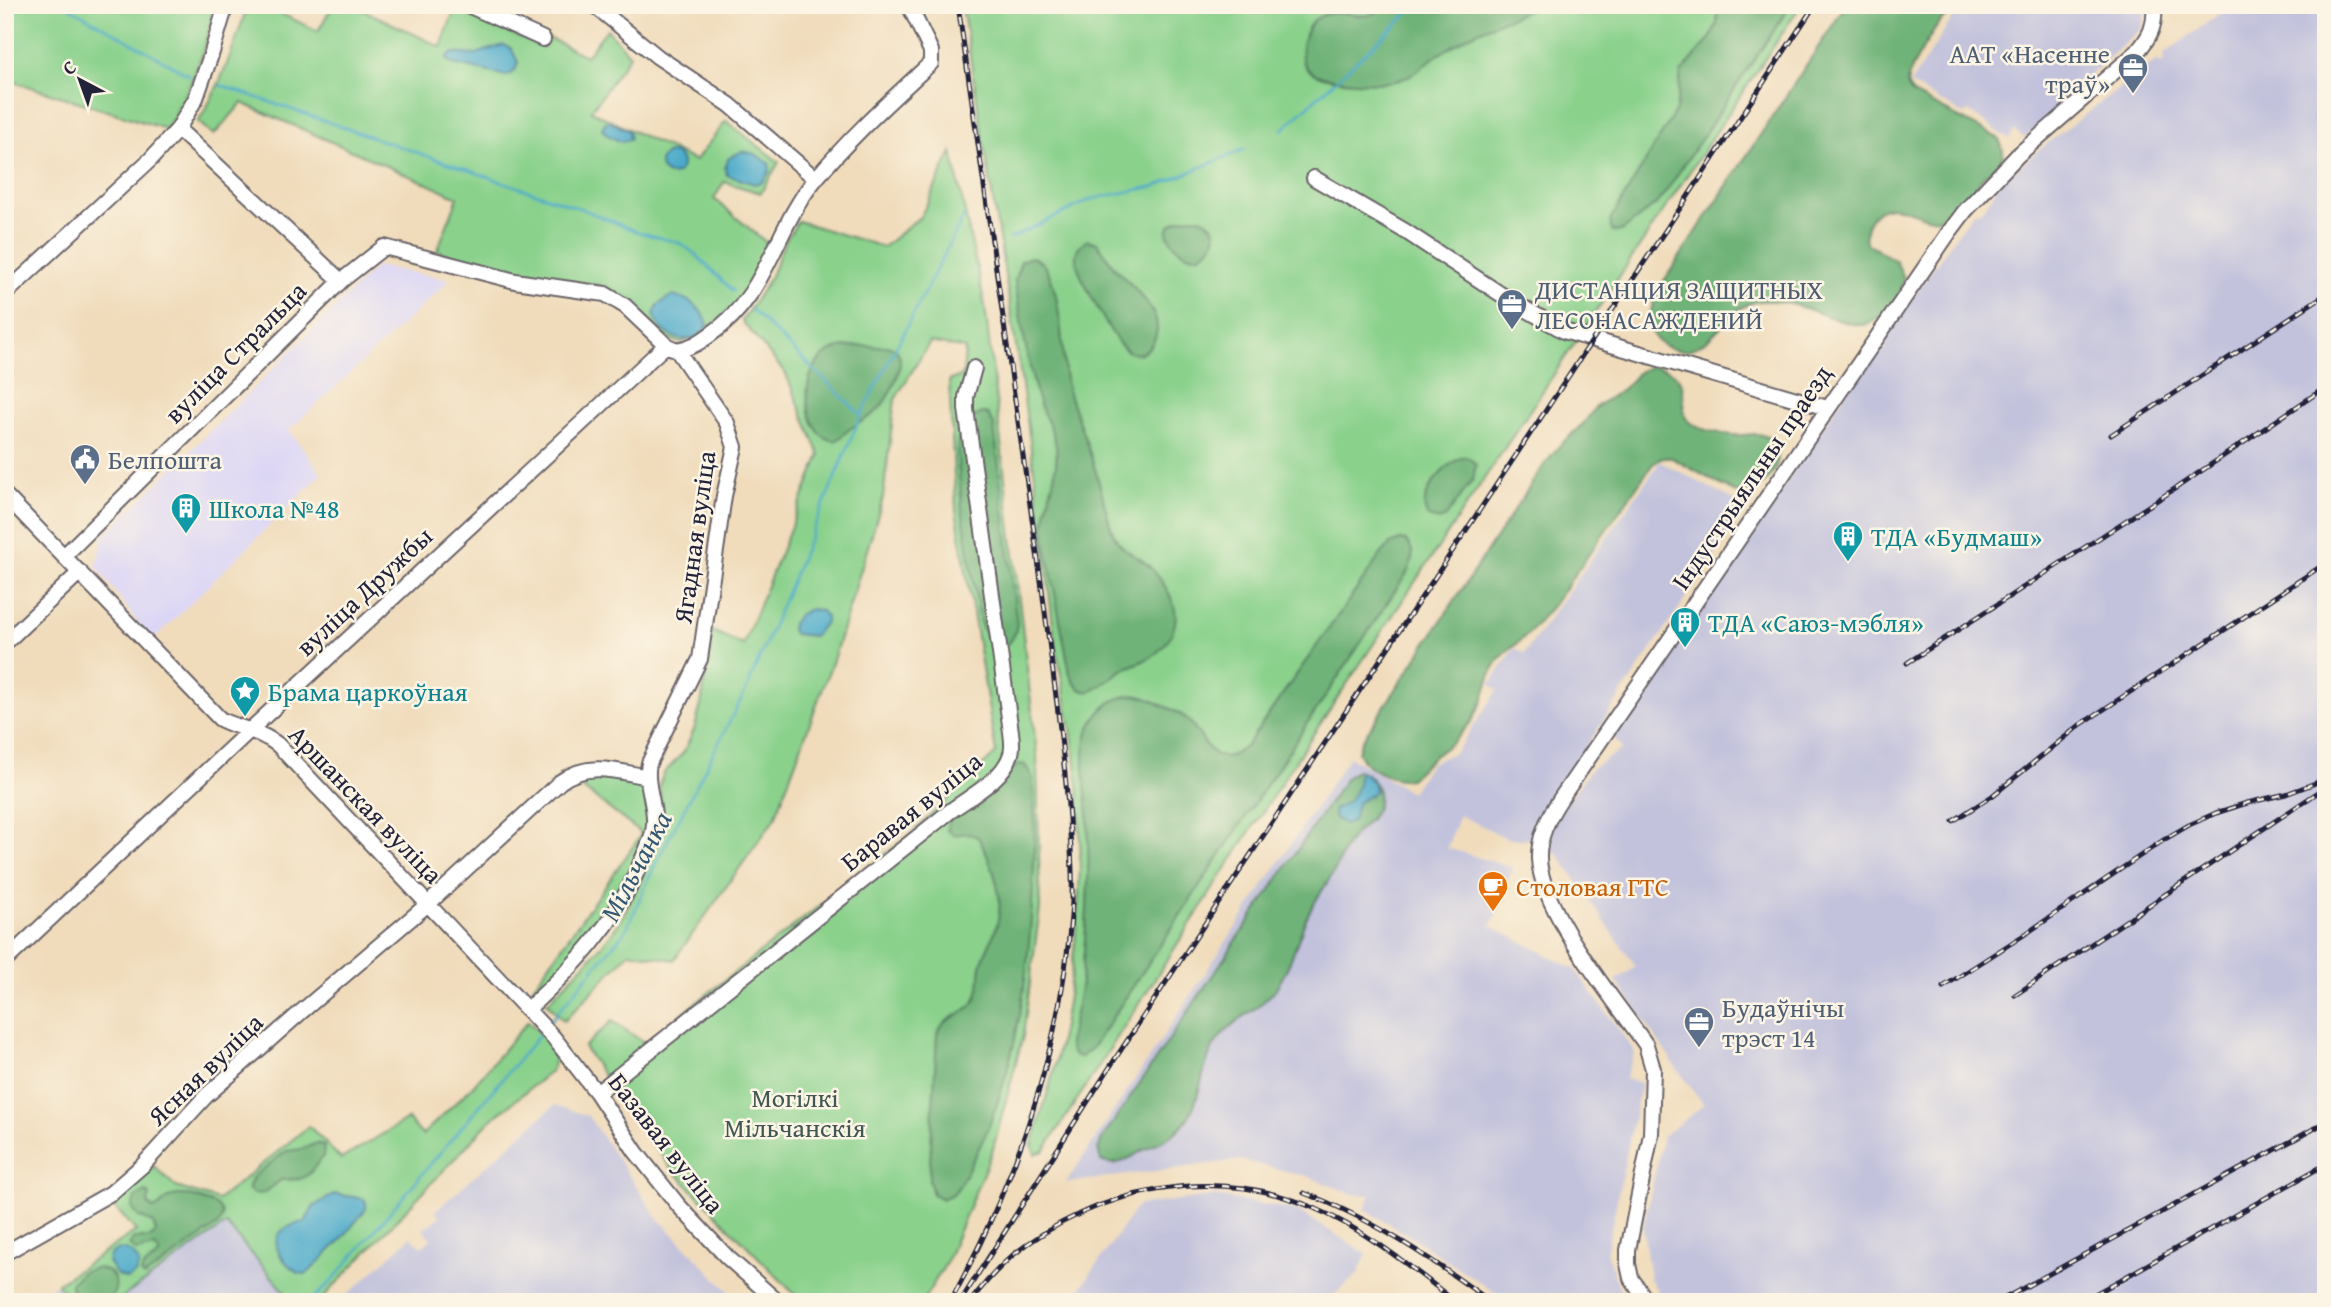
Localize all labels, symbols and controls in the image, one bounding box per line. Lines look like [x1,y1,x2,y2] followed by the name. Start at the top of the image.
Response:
[1950,34,2110,103] place label: ААТ «Насенне траў»
[46,46,116,116] north arrow
[2116,51,2150,95] office icon: ААТ «Насенне траў»
[56,53,82,81] text: С
[1534,270,1823,339] place label: ДИСТАНЦИЯ ЗАЩИТНЫХ ЛЕСОНАСАЖДЕНИЙ
[155,272,315,432] street label: вуліца Стральца
[1495,287,1529,331] office icon: ДИСТАНЦИЯ ЗАЩИТНЫХ ЛЕСОНАСАЖДЕНИЙ
[1661,357,1841,597] street label: Індустрыяльны праезд
[108,440,222,479] place label: Белпошта
[68,442,102,486] public building icon: Белпошта
[662,448,725,627] street label: Ягадная вуліца
[209,489,340,528] place label: Школа №48
[169,491,203,535] building icon: Школа №48
[287,517,441,665] street label: вуліца Дружбы
[1871,517,2042,556] place label: ТДА «Будмаш»
[1831,519,1865,563] building icon: ТДА «Будмаш»
[1708,603,1924,642] place label: ТДА «Саюз-мэбля»
[1668,605,1702,649] building icon: ТДА «Саюз-мэбля»
[268,672,468,711] place label: Брама царкоўная
[228,674,262,718] place icon: Брама царкоўная
[280,716,453,893] street label: Аршанская вуліца
[832,741,991,880] street label: Баравая вуліца
[589,803,681,929] water label: Мільчанка
[1516,867,1669,906] place label: Столовая ГТС
[1476,869,1510,913] cafe icon: Столовая ГТС
[1722,988,1844,1057] place label: Будаўнічы трэст 14
[138,1003,272,1135] street label: Ясная вуліца
[1682,1005,1716,1049] office icon: Будаўнічы трэст 14
[599,1064,735,1222] street label: Базавая вуліца
[724,1078,866,1147] park label: Могілкі Мільчанскія

